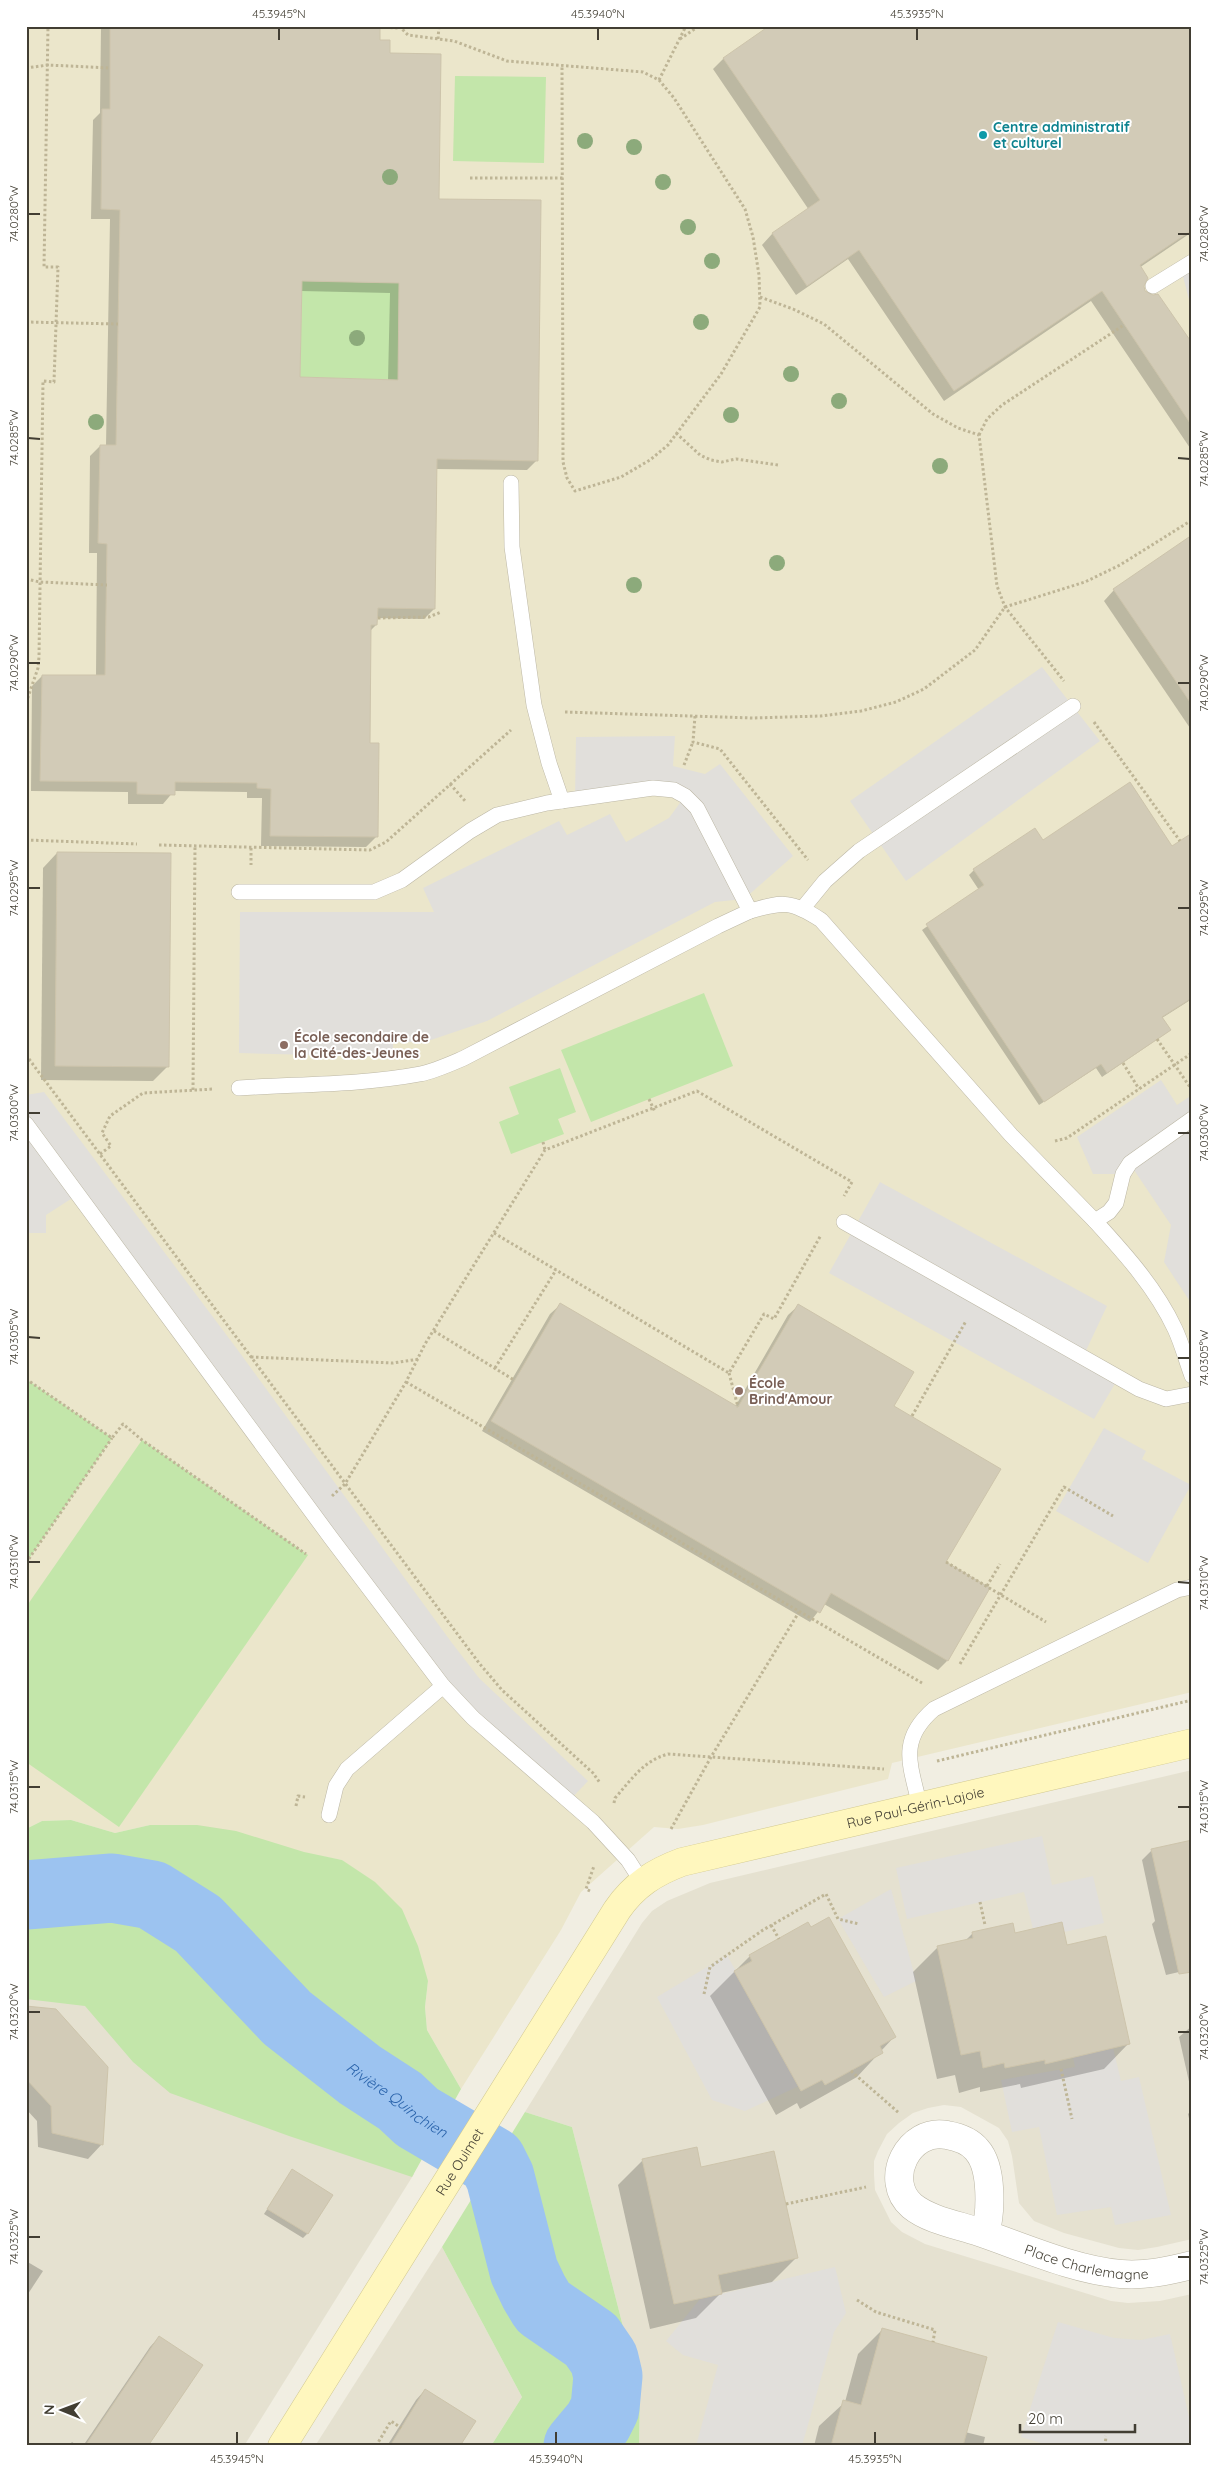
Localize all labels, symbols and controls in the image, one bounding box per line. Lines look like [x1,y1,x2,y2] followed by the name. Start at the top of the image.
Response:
[252,6,306,21] text: 45.3945°N
[571,6,625,21] text: 45.3940°N
[890,6,944,21] text: 45.3935°N
[993,118,1131,152] place label: Centre administratif et culturel
[977,129,989,141] marker: Centre administratif et culturel
[6,185,21,243] text: 74.0280°W
[1196,205,1211,263] text: 74.0280°W
[6,409,21,466] text: 74.0285°W
[1196,430,1211,487] text: 74.0285°W
[6,634,21,692] text: 74.0290°W
[1196,654,1211,712] text: 74.0290°W
[6,859,21,916] text: 74.0295°W
[1196,879,1211,936] text: 74.0295°W
[294,1028,429,1062] place label: École secondaire de la Cité-des-Jeunes
[278,1039,290,1051] marker: École secondaire de la Cité-des-Jeunes
[6,1084,21,1142] text: 74.0300°W
[1196,1104,1211,1162] text: 74.0300°W
[6,1308,21,1365] text: 74.0305°W
[1196,1329,1211,1386] text: 74.0305°W
[749,1374,833,1408] place label: École Brind'Amour
[733,1385,745,1397] marker: École Brind'Amour
[6,1534,21,1589] text: 74.0310°W
[1196,1555,1211,1610] text: 74.0310°W
[6,1760,21,1814] text: 74.0315°W
[1196,1780,1211,1834] text: 74.0315°W
[845,1783,986,1832] street label: Rue Paul-Gérin-Lajoie
[6,1983,21,2040] text: 74.0320°W
[1196,2003,1211,2060] text: 74.0320°W
[342,2058,451,2142] water label: Rivière Quinchien
[432,2125,487,2199] street label: Rue Ouimet
[6,2208,21,2265] text: 74.0325°W
[1196,2228,1211,2285] text: 74.0325°W
[1022,2240,1149,2284] street label: Place Charlemagne
[38,2384,88,2434] north arrow
[1020,2402,1136,2434] scale bar
[40,2404,58,2415] text: N
[1028,2409,1063,2428] text: 20 m
[210,2451,264,2466] text: 45.3945°N
[529,2451,583,2466] text: 45.3940°N
[848,2451,902,2466] text: 45.3935°N

